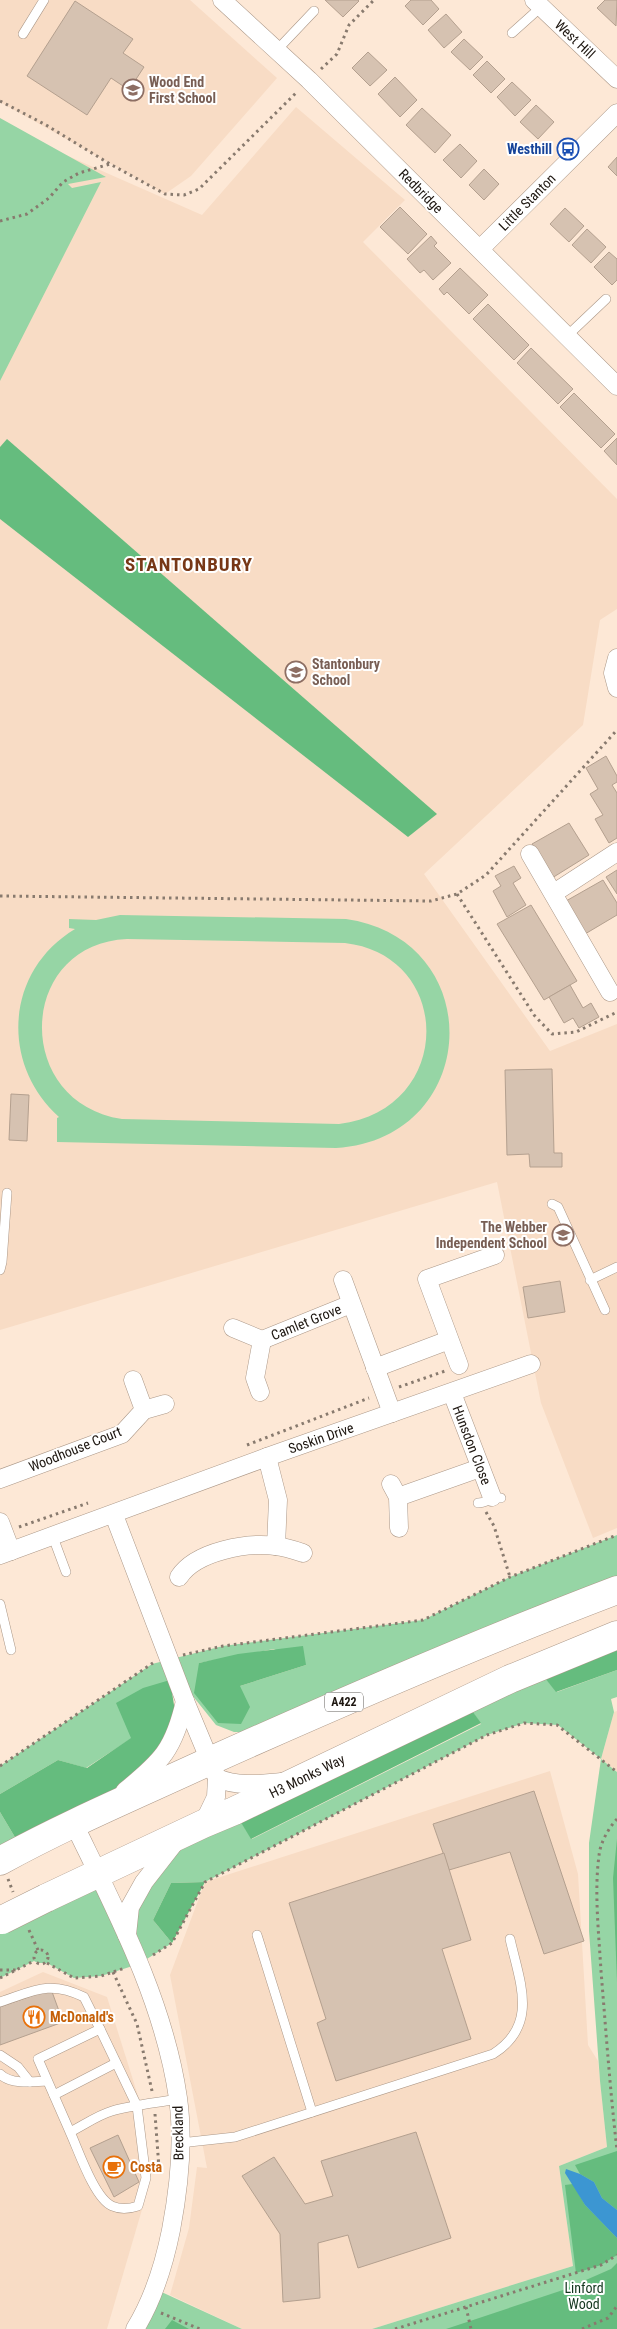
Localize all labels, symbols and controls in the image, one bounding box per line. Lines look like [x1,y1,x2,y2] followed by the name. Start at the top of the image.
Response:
[552,16,598,62] street label: West Hill
[149,74,216,106] place label: Wood End First School
[121,78,145,102] school or university icon: Wood End First School
[556,137,580,161] bus stop icon: Westhill
[507,141,552,157] place label: Westhill
[396,166,447,217] street label: Redbridge
[495,170,559,234] street label: Little Stanton
[125,553,253,576] district label: STANTONBURY
[312,656,381,688] place label: Stantonbury School
[284,660,308,684] school or university icon: Stantonbury School
[436,1219,547,1251] place label: The Webber Independent School
[551,1223,575,1247] school or university icon: The Webber Independent School
[269,1301,344,1343] street label: Camlet Grove
[450,1403,495,1487] street label: Hunsdon Close
[286,1419,356,1457] street label: Soskin Drive
[26,1423,124,1475] street label: Woodhouse Court
[325,1692,363,1711] road number: A422
[267,1751,347,1801] street label: H3 Monks Way
[22,2005,46,2029] restaurant icon: McDonald's
[50,2009,114,2025] place label: McDonald's
[170,2105,186,2161] street label: Breckland
[102,2155,126,2179] cafe icon: Costa
[130,2159,163,2175] place label: Costa
[564,2280,604,2312] park label: Linford Wood

